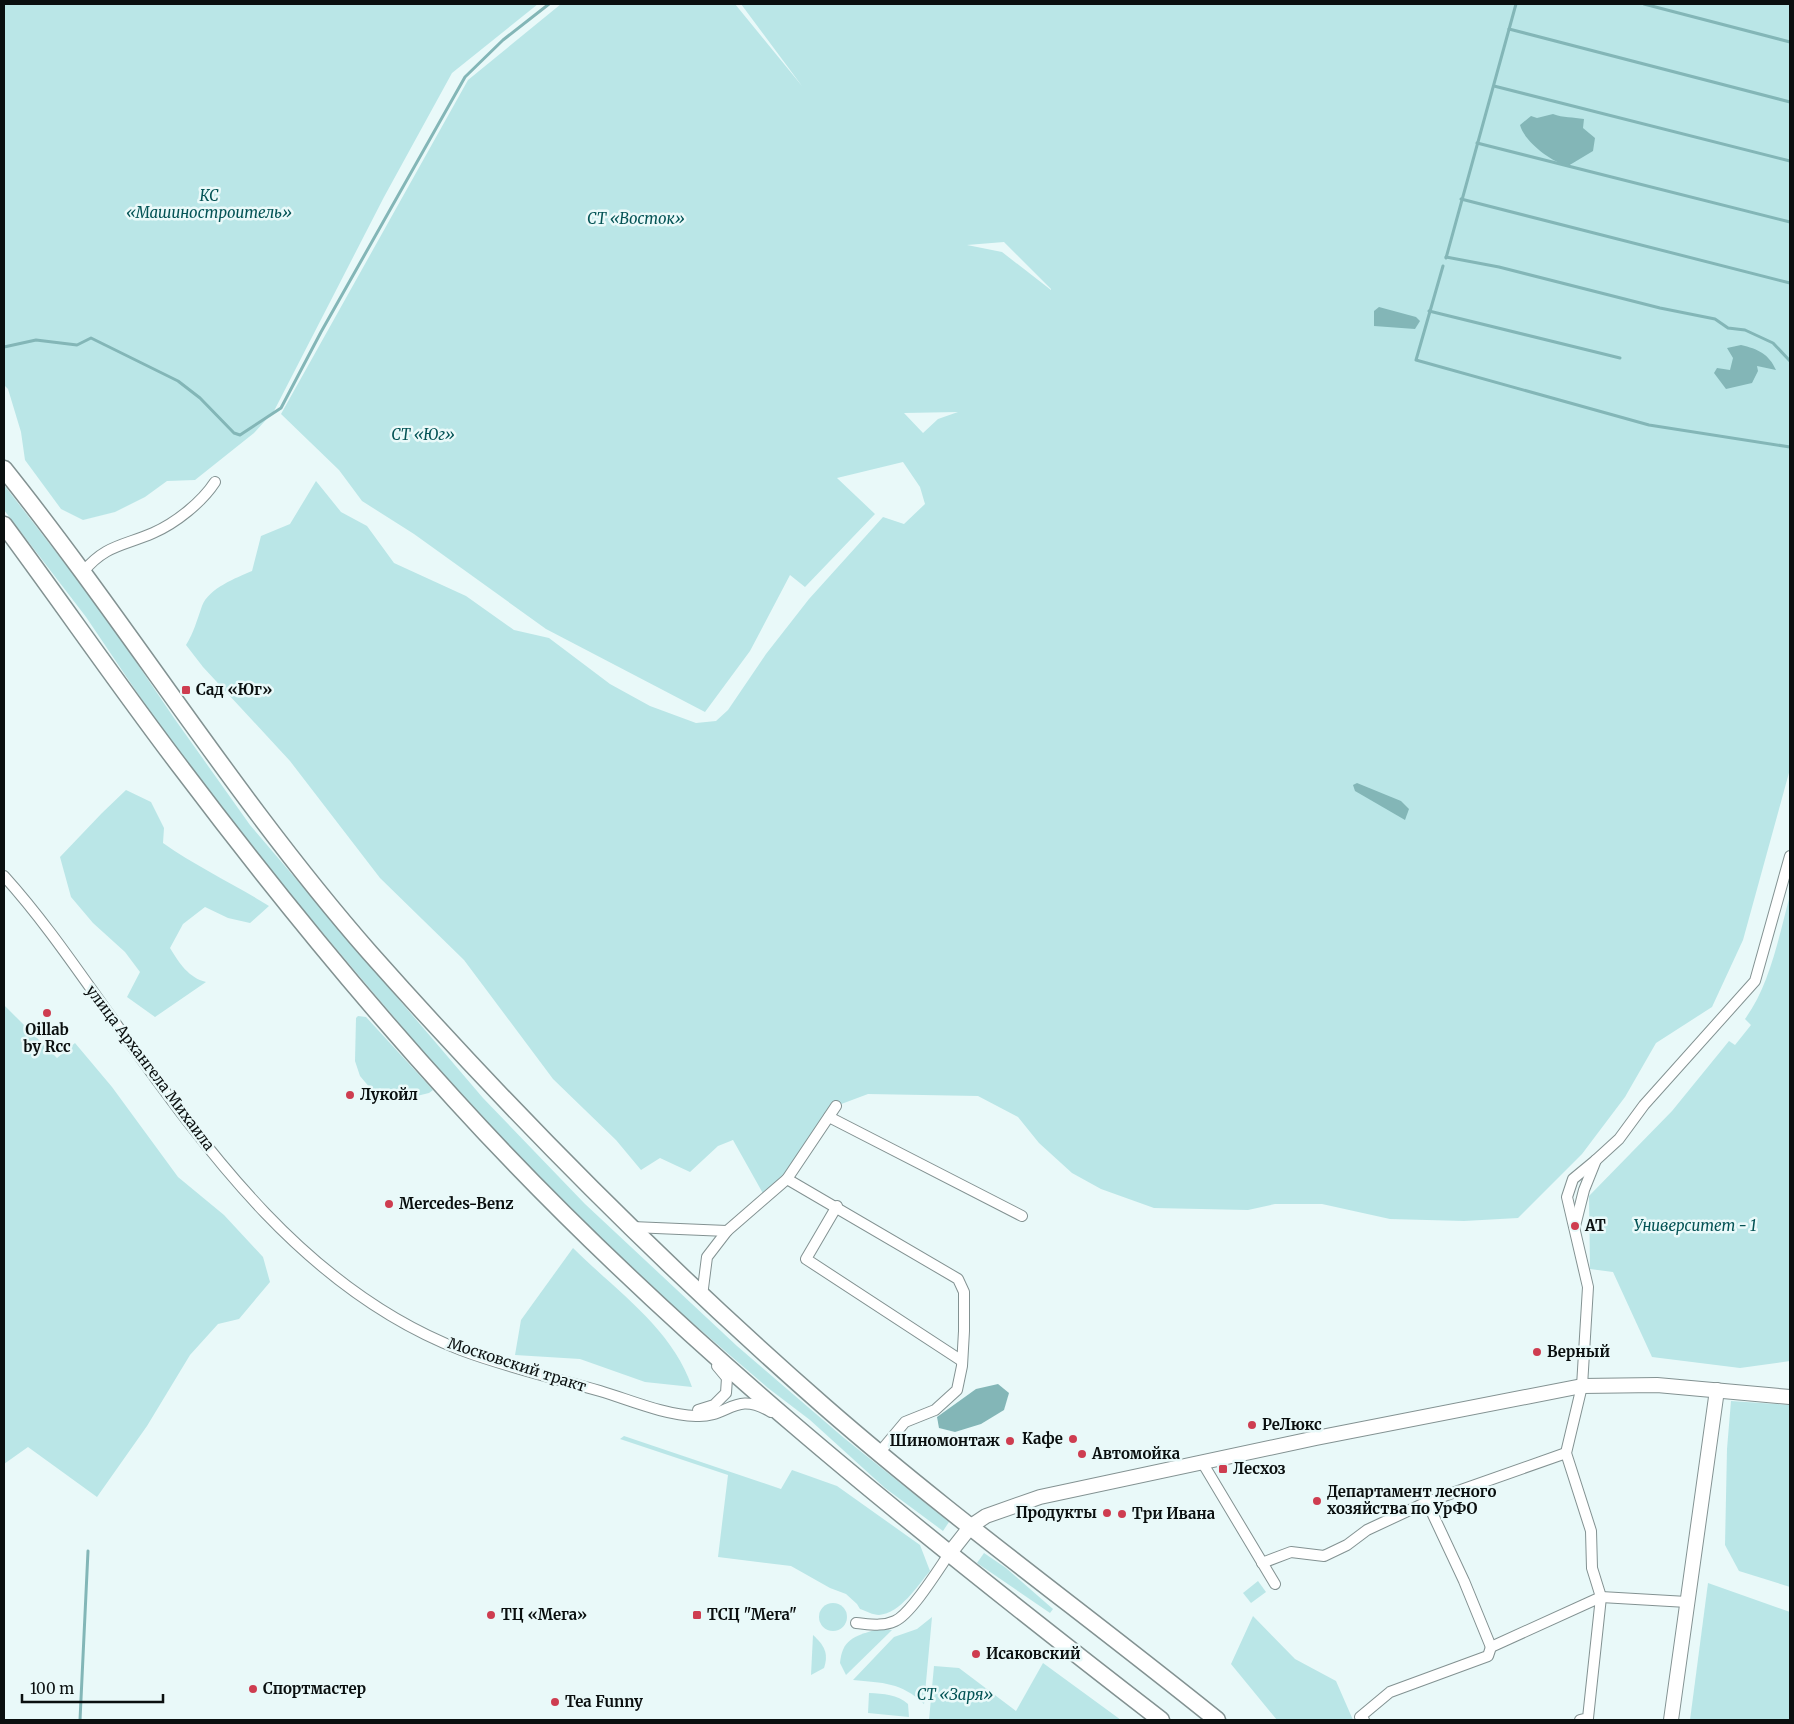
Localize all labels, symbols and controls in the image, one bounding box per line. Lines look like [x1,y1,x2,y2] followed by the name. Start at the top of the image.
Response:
[126,186,292,222] park label: КС «Машиностроитель»
[587,209,685,228] park label: СТ «Восток»
[391,425,455,444] park label: СТ «Юг»
[196,680,272,699] place label: Сад «Юг»
[180,684,192,696] marker: Сад «Юг»
[82,981,219,1154] street label: улица Архангела Михаила
[41,1007,53,1019] marker: Oillab by Rcc
[23,1020,71,1056] place label: Oillab by Rcc
[360,1085,418,1104] place label: Лукойл
[344,1089,356,1101] marker: Лукойл
[399,1194,514,1213] place label: Mercedes-Benz
[383,1198,395,1210] marker: Mercedes-Benz
[1584,1216,1606,1235] place label: AT
[1633,1216,1757,1235] park label: Университет - 1
[1569,1220,1581,1232] marker: AT
[445,1333,589,1396] street label: Московский тракт
[1547,1342,1610,1361] place label: Верный
[1531,1346,1543,1358] marker: Верный
[1262,1415,1322,1434] place label: РеЛюкс
[1246,1419,1258,1431] marker: РеЛюкс
[1022,1429,1063,1448] place label: Кафе
[890,1431,1001,1450] place label: Шиномонтаж
[1067,1433,1079,1445] marker: Кафе
[1004,1435,1016,1447] marker: Шиномонтаж
[1091,1444,1181,1463] place label: Автомойка
[1076,1448,1088,1460] marker: Автомойка
[1233,1459,1286,1478] place label: Лесхоз
[1217,1463,1229,1475] marker: Лесхоз
[1327,1482,1496,1518] place label: Департамент лесного хозяйства по УрФО
[1311,1495,1323,1507] marker: Департамент лесного хозяйства по УрФО
[1016,1503,1097,1522] place label: Продукты
[1132,1504,1216,1523] place label: Три Ивана
[1101,1507,1113,1519] marker: Продукты
[1116,1508,1128,1520] marker: Три Ивана
[501,1605,587,1624] place label: ТЦ «Мега»
[707,1605,797,1624] place label: ТСЦ "Мега"
[485,1609,497,1621] marker: ТЦ «Мега»
[691,1609,703,1621] marker: ТСЦ "Мега"
[986,1644,1081,1663] place label: Исаковский
[970,1648,982,1660] marker: Исаковский
[22,1672,164,1704] scale bar
[30,1679,74,1698] text: 100 m
[263,1679,367,1698] place label: Спортмастер
[247,1683,259,1695] marker: Спортмастер
[917,1685,993,1704] park label: СТ «Заря»
[565,1692,643,1711] place label: Tea Funny
[549,1696,561,1708] marker: Tea Funny

